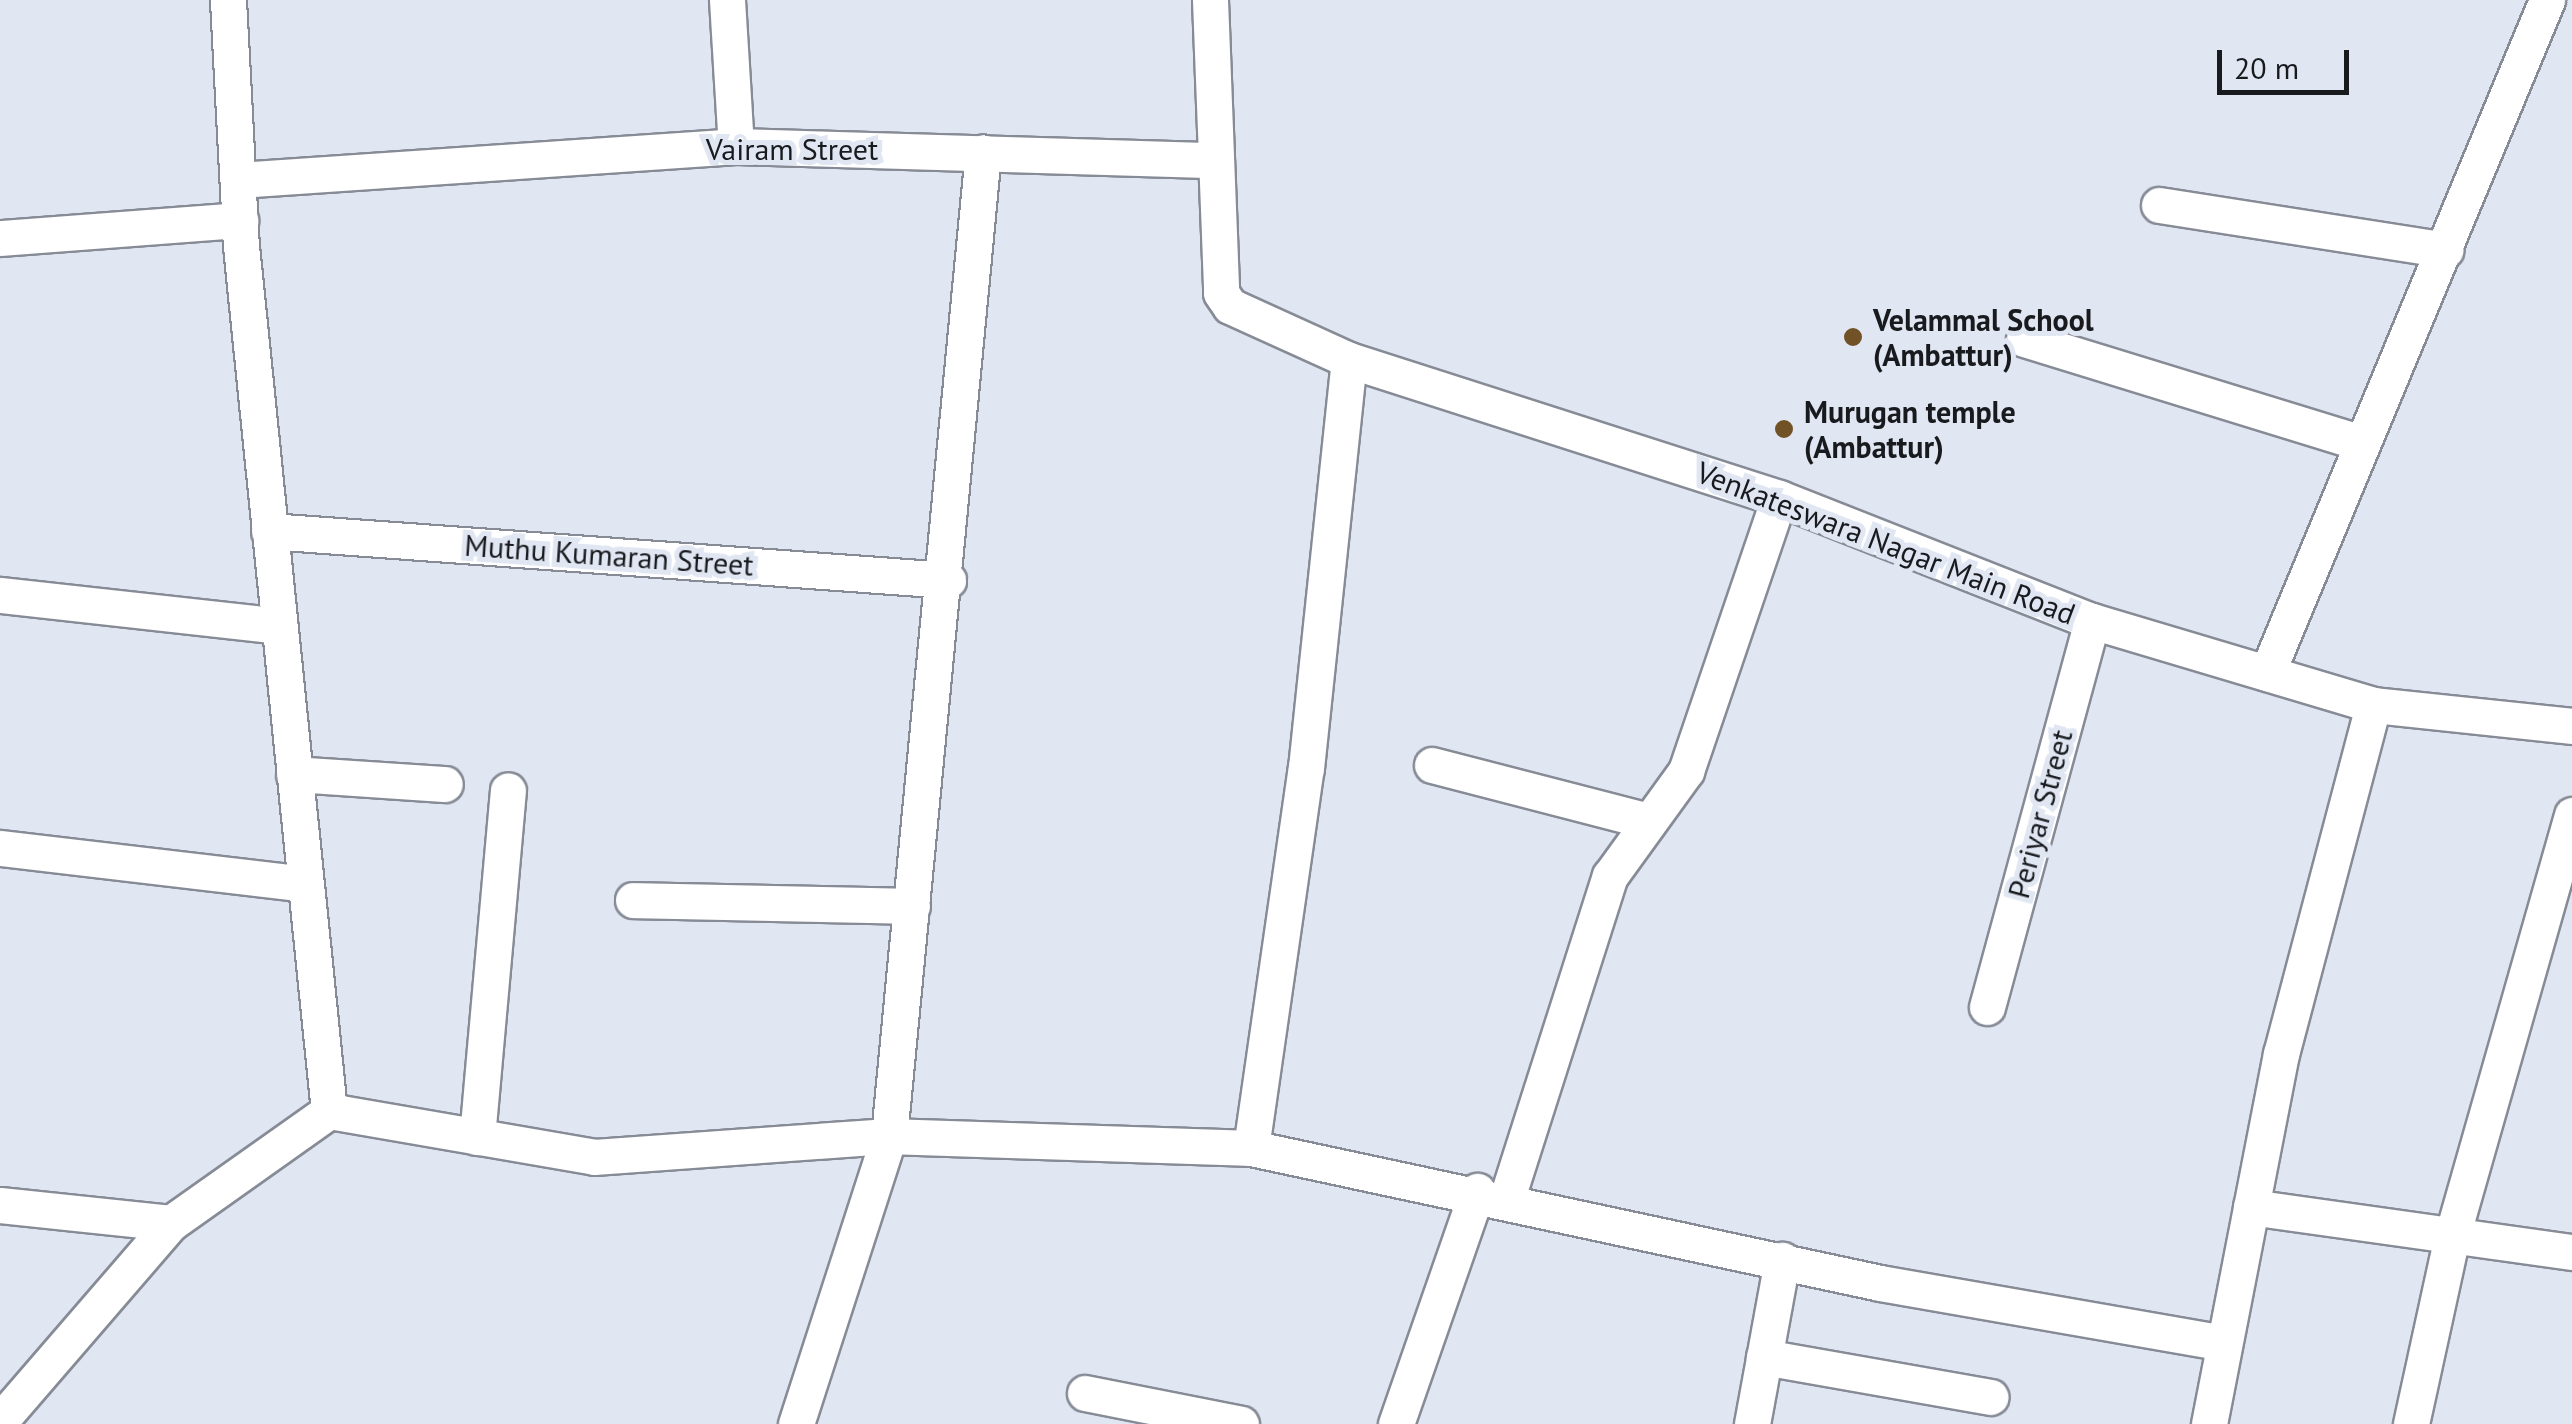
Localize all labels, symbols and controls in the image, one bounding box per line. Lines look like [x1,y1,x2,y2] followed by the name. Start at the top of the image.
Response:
[2222,30,2354,92] scale bar
[2234,48,2299,87] text: 20 m
[706,131,878,167] street label: Vairam Street
[1873,302,2094,372] place label: Velammal School (Ambattur)
[1842,326,1864,348] marker: Velammal School (Ambattur)
[1804,394,2016,464] place label: Murugan temple (Ambattur)
[1773,418,1795,440] marker: Murugan temple (Ambattur)
[1692,454,2080,632] street label: Venkateswara Nagar Main Road
[463,527,755,583] street label: Muthu Kumaran Street
[2000,726,2080,902] street label: Periyar Street

